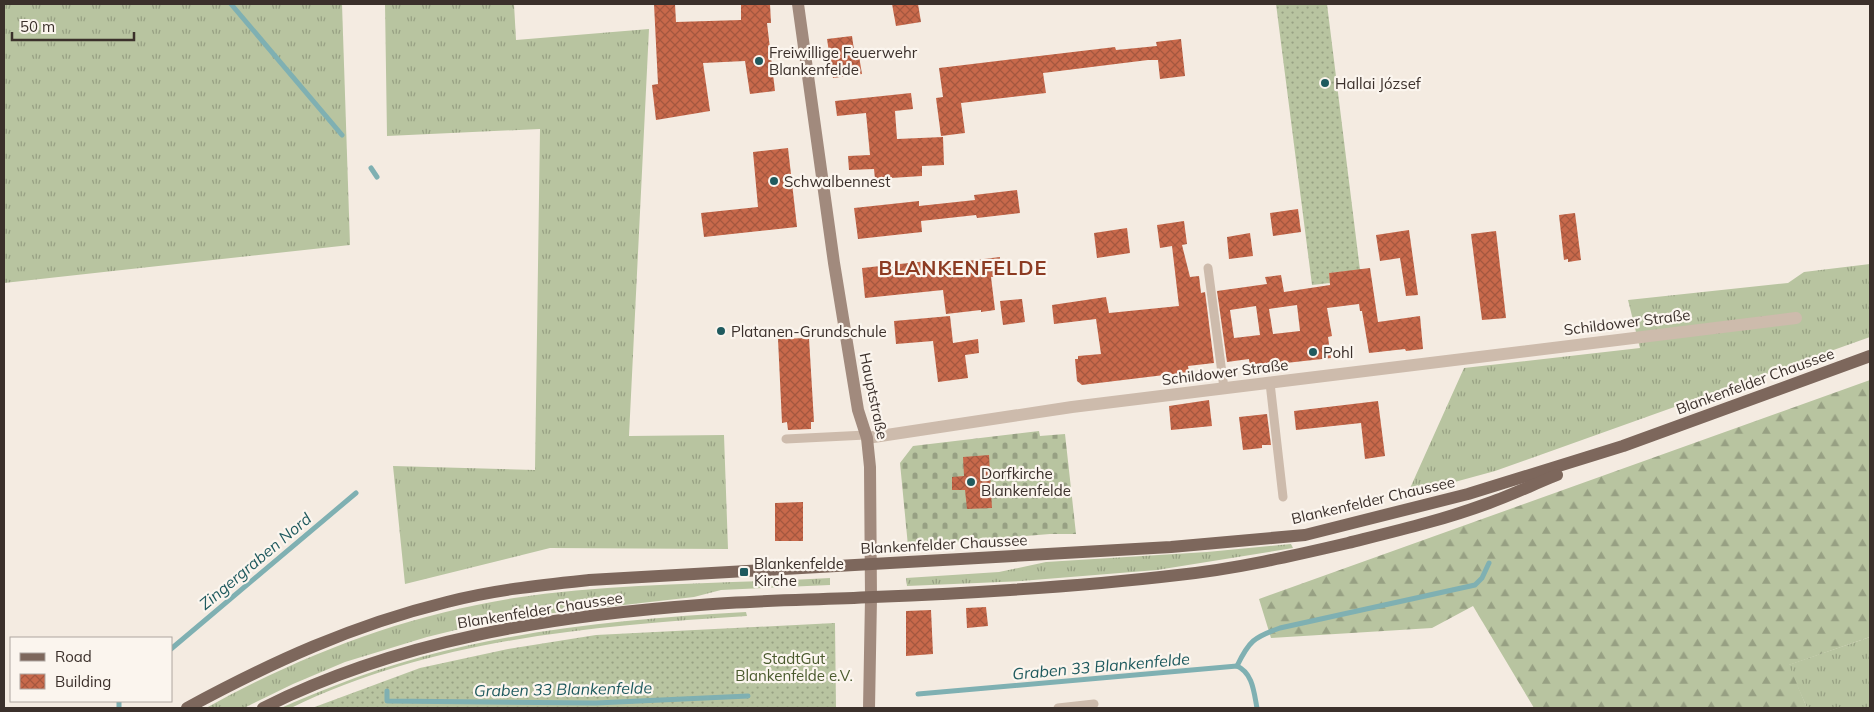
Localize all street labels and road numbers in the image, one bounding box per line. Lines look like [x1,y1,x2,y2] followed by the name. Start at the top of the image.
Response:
[1563,305,1691,339] street label: Schildower Straße
[1673,344,1837,418] street label: Blankenfelder Chaussee
[856,351,892,441] street label: Hauptstraße
[1161,355,1289,389] street label: Schildower Straße
[1289,472,1457,528] street label: Blankenfelder Chaussee
[860,530,1028,558] street label: Blankenfelder Chaussee
[456,588,624,632] street label: Blankenfelder Chaussee

